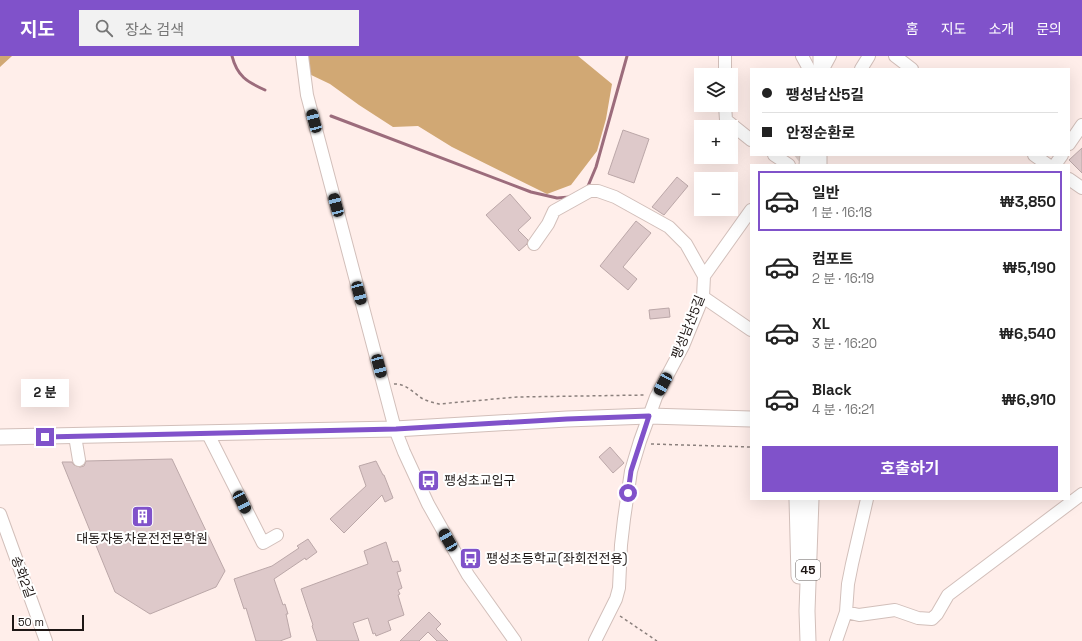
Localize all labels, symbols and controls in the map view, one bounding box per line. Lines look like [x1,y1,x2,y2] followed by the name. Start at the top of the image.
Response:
[79,10,359,46] search box
[20,17,55,42] text: 지도
[93,17,115,39] icon: search
[125,20,184,39] text: 장소 검색
[906,20,919,38] text: 홈
[941,20,966,38] text: 지도
[988,20,1014,38] text: 소개
[1036,20,1062,38] text: 문의
[694,68,738,216] map controls
[694,68,738,112] button: layers
[786,85,864,104] text: 팽성남산5길
[305,108,323,134] car
[694,120,738,164] button: +
[786,123,855,142] text: 안정순환로
[694,172,738,216] button: −
[764,183,800,219] icon: car
[812,183,840,202] text: 일반
[327,192,345,218] car
[999,192,1056,211] text: ₩3,850
[812,204,872,221] text: 1 분 · 16:18
[764,249,800,285] icon: car
[812,249,853,268] text: 컴포트
[1002,258,1056,277] text: ₩5,190
[812,270,874,287] text: 2 분 · 16:19
[350,280,368,306] car
[667,292,709,362] street label: 팽성남산5길
[812,314,830,333] text: XL
[764,315,800,351] icon: car
[999,324,1056,343] text: ₩6,540
[812,335,877,352] text: 3 분 · 16:20
[370,353,388,379] car
[652,371,674,397] car
[21,379,69,407] callout: 2 분
[812,380,852,399] text: Black
[764,381,800,417] icon: car
[34,384,56,401] text: 2 분
[1001,390,1056,409] text: ₩6,910
[812,401,875,418] text: 4 분 · 16:21
[36,428,54,446] route end
[762,446,1058,492] button: 호출하기
[415,467,441,493] bus stop icon: 팽성초교입구
[444,472,516,489] place label: 팽성초교입구
[619,484,637,502] route start
[231,489,253,515] car
[129,503,155,529] building icon: 대동자동차운전전문학원
[437,527,459,553] car
[76,530,208,547] place label: 대동자동차운전전문학원
[457,545,483,571] bus stop icon: 팽성초등학교(좌회전전용)
[486,550,627,567] place label: 팽성초등학교(좌회전전용)
[8,554,38,600] street label: 송화2길
[796,560,820,580] road number: 45
[12,613,84,632] scale bar
[18,615,44,629] text: 50 m

